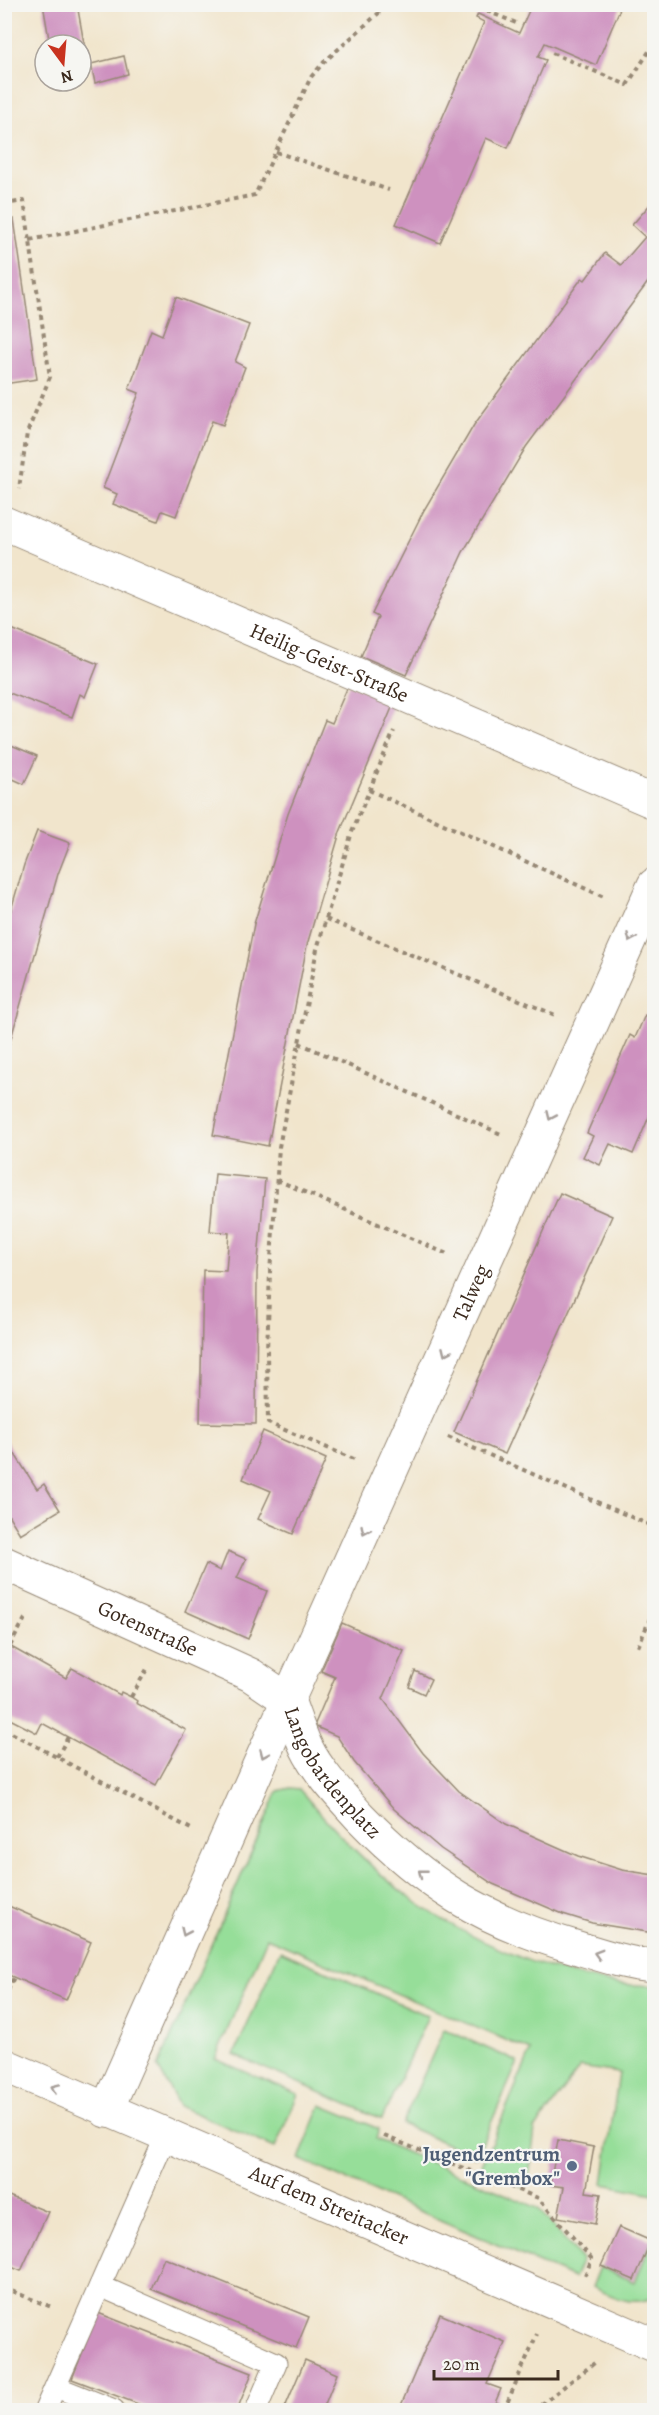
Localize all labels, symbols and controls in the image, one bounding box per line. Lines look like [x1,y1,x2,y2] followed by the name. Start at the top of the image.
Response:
[33,33,93,93] north arrow
[58,64,75,89] text: N
[246,616,413,709] street label: Heilig-Geist-Straße
[626,932,638,943] one-way arrow
[546,1110,558,1121] one-way arrow
[446,1259,496,1326] street label: Talweg
[441,1346,453,1357] one-way arrow
[361,1523,373,1534] one-way arrow
[93,1593,202,1663] street label: Gotenstraße
[278,1703,388,1845] street label: Langobardenplatz
[259,1747,271,1758] one-way arrow
[418,1870,429,1881] one-way arrow
[180,1926,192,1937] one-way arrow
[593,1949,603,1961] one-way arrow
[51,2083,62,2095] one-way arrow
[423,2140,560,2192] place label: Jugendzentrum "Grembox"
[244,2158,413,2252] street label: Auf dem Streitacker
[565,2159,579,2173] marker: Jugendzentrum "Grembox"
[434,2343,558,2381] scale bar
[443,2352,480,2376] text: 20 m

